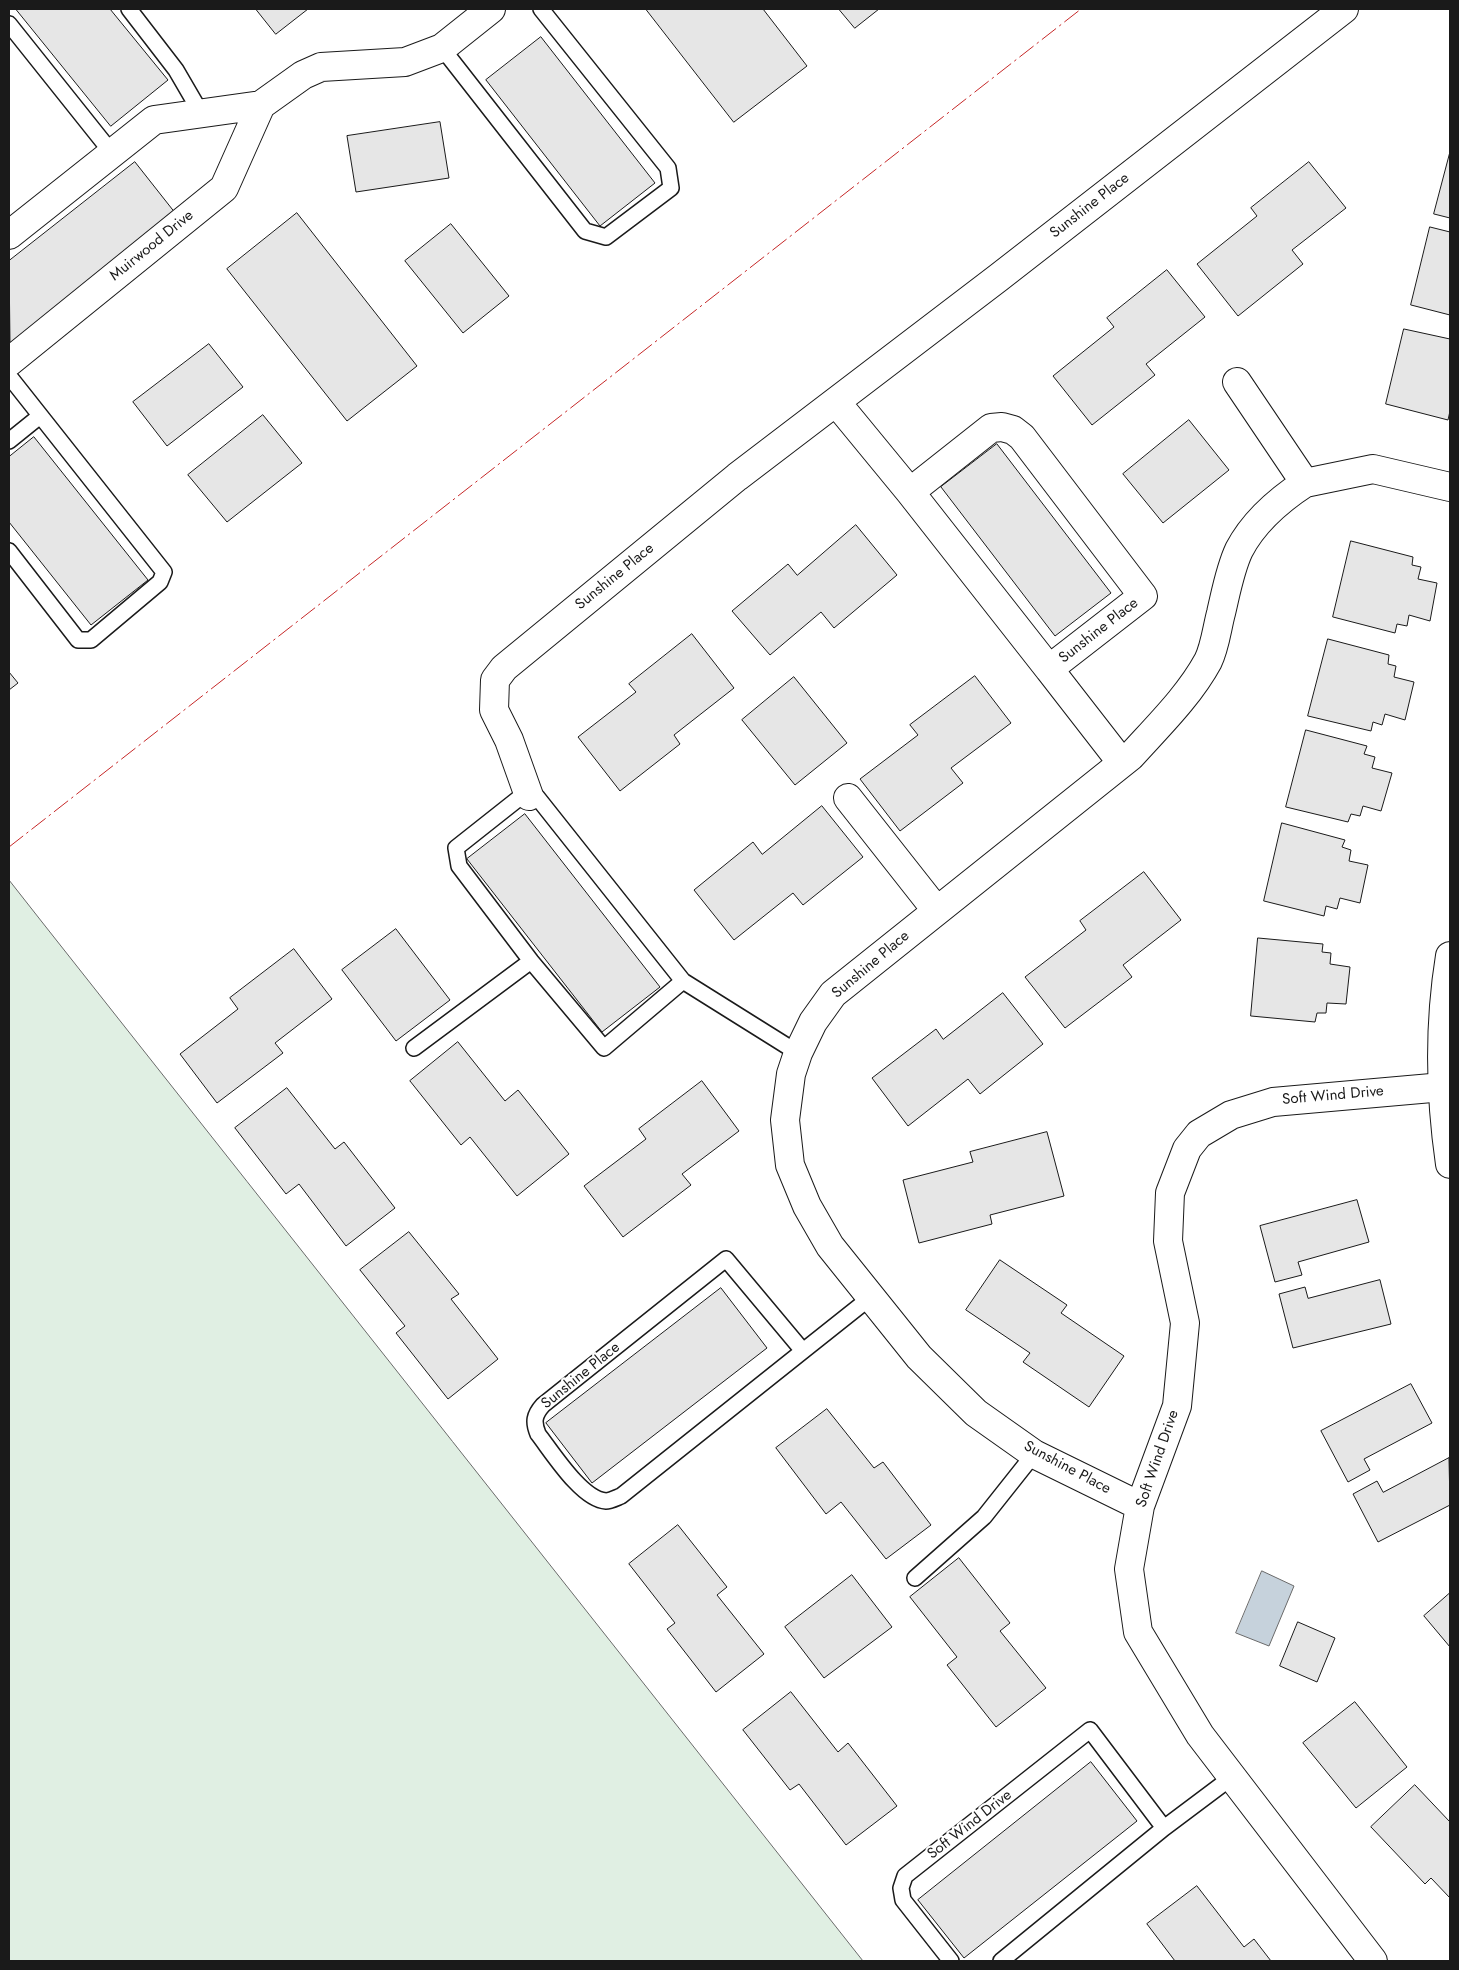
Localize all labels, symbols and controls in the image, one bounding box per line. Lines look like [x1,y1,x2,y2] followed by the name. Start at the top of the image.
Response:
[1047,169,1133,243] street label: Sunshine Place
[107,207,197,285] street label: Muirwood Drive
[572,540,658,614] street label: Sunshine Place
[1056,594,1142,668] street label: Sunshine Place
[829,927,913,1003] street label: Sunshine Place
[1281,1083,1385,1109] street label: Soft Wind Drive
[538,1339,624,1413] street label: Sunshine Place
[1133,1408,1183,1510] street label: Soft Wind Drive
[1021,1438,1113,1498] street label: Sunshine Place
[924,1787,1016,1863] street label: Soft Wind Drive

